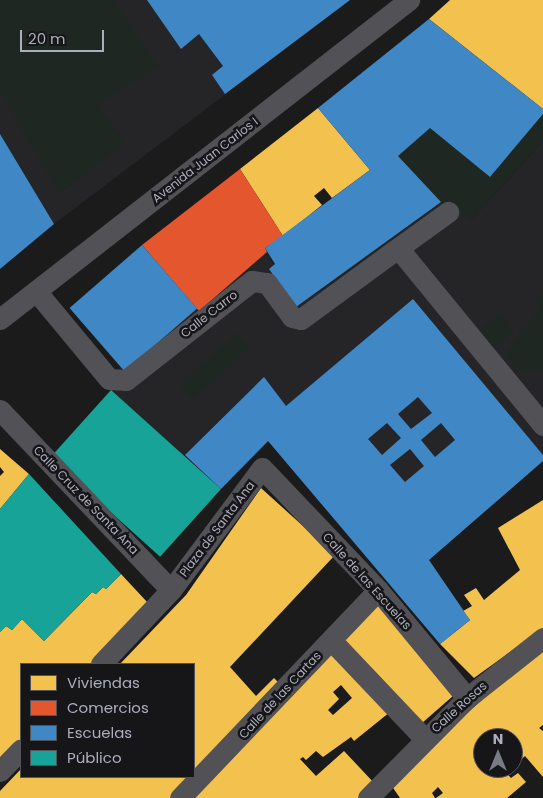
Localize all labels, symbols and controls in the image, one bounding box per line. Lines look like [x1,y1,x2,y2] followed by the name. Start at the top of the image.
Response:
[22,20,106,52] scale bar
[28,28,66,49] text: 20 m
[149,114,261,206] street label: Avenida Juan Carlos I
[178,287,240,341] street label: Calle Carro
[30,443,142,557] street label: Calle Cruz de Santa Ana
[176,478,258,580] street label: Plaza de Santa Ana
[320,530,414,632] street label: Calle de las Escuelas
[236,648,324,742] street label: Calle de las Cartas
[20,663,195,778] legend
[67,672,140,693] text: Viviendas
[428,678,490,736] street label: Calle Rosas
[67,697,149,718] text: Comercios
[67,722,132,743] text: Escuelas
[473,728,523,778] north arrow
[493,729,503,749] text: N
[67,747,122,768] text: Público

